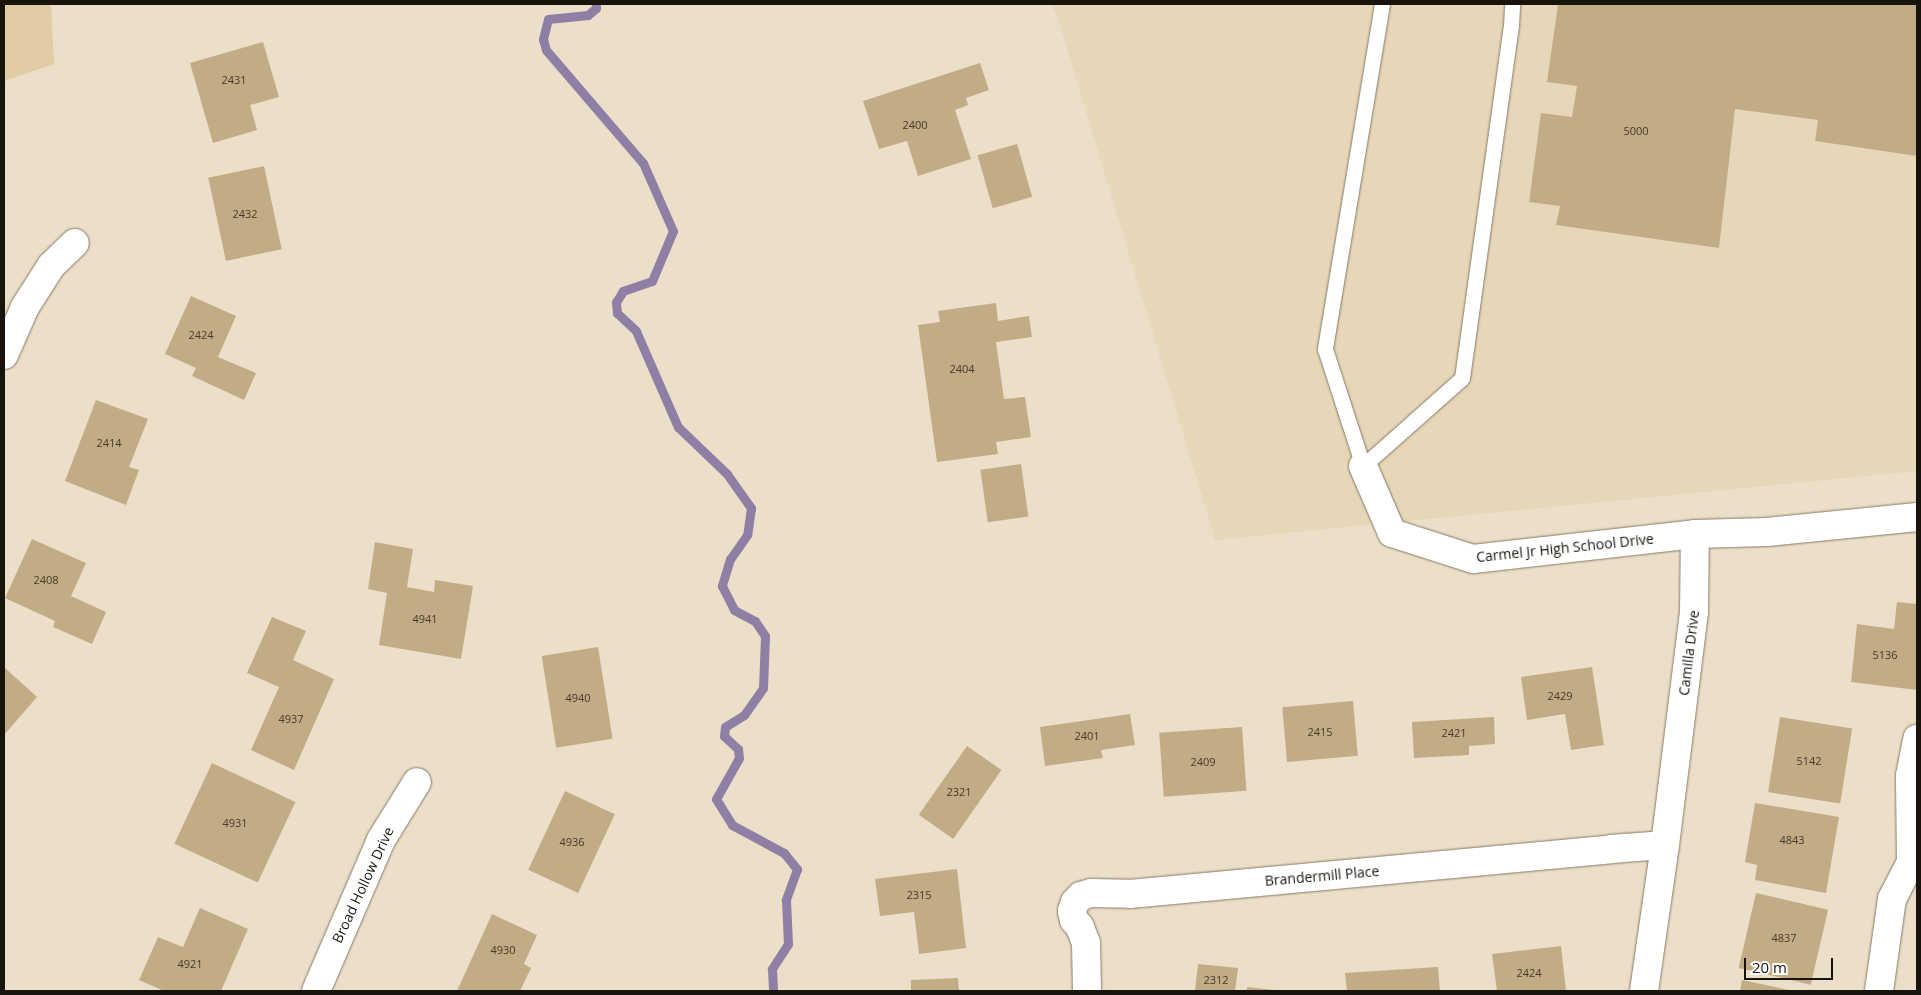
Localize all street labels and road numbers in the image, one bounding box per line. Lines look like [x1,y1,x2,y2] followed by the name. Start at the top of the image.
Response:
[1475,530,1655,566] street label: Carmel Jr High School Drive
[1675,609,1703,697] street label: Camilla Drive
[329,824,397,946] street label: Broad Hollow Drive
[1264,863,1380,889] street label: Brandermill Place

